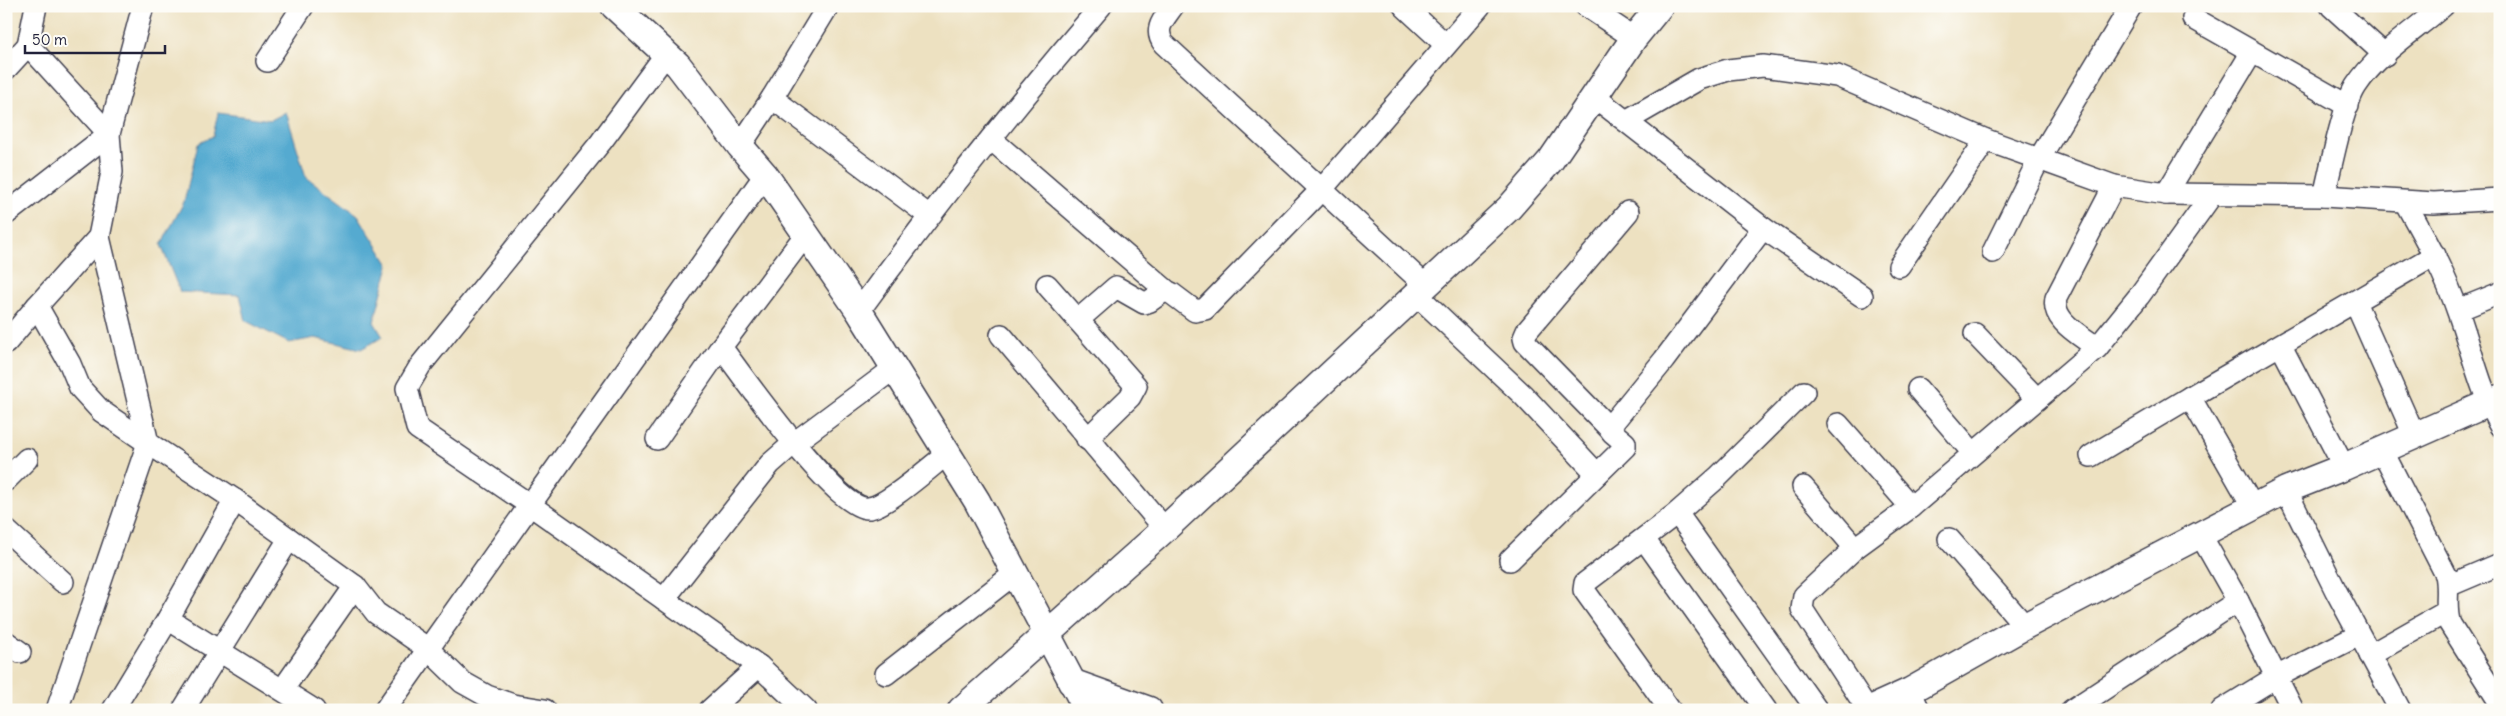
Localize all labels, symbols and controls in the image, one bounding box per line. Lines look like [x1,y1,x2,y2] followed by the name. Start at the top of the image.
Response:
[25,22,165,54] scale bar
[32,30,67,49] text: 50 m

